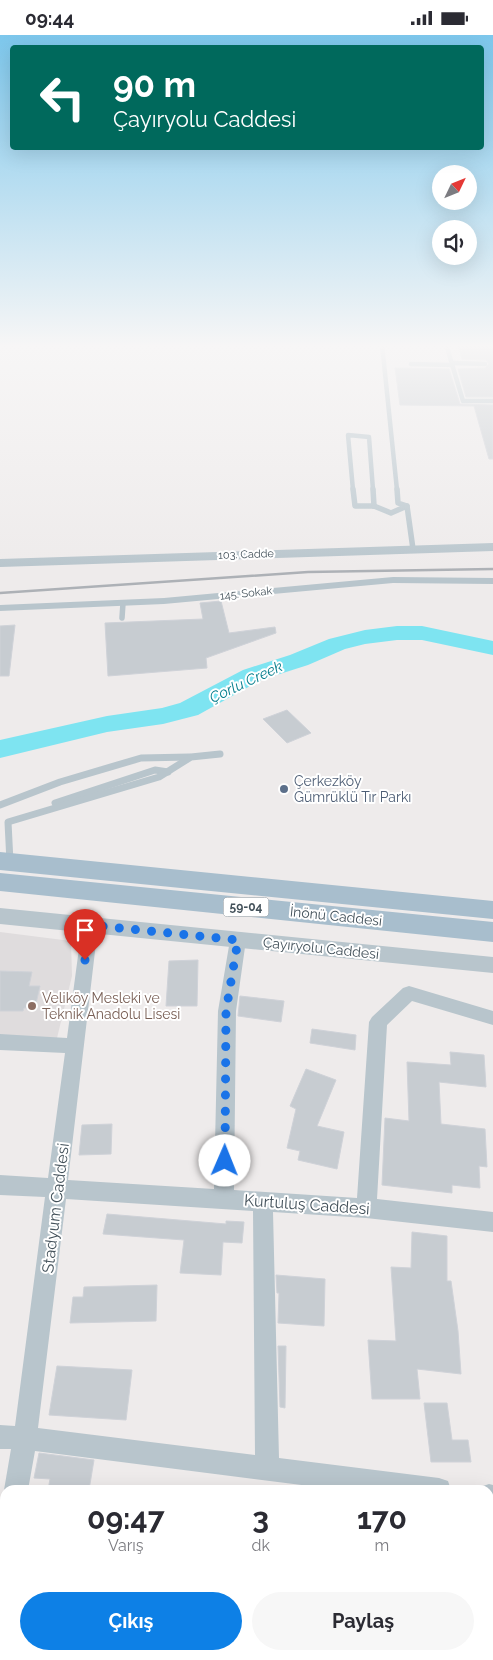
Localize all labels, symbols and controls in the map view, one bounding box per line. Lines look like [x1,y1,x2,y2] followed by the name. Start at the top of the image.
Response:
[25,7,74,29] text: 09:44
[113,64,196,105] text: 90 m
[30,65,95,130] icon: left
[113,106,296,132] text: Çayıryolu Caddesi
[432,165,478,210] north arrow
[432,165,477,265] map controls
[432,220,477,265] button: sound
[218,547,275,562] street label: 103. Cadde
[219,584,273,603] street label: 145. Sokak
[207,657,285,707] water label: Çorlu Creek
[294,773,411,805] place label: Çerkezköy Gümrüklü Tır Parkı
[278,783,290,795] marker: Çerkezköy Gümrüklü Tır Parkı
[224,897,268,917] road number: 59-04
[289,901,383,929] street label: İnönü Caddesi
[64,909,106,960] pin
[71,916,99,944] icon: arrive
[262,934,380,962] street label: Çayıryolu Caddesi
[42,990,180,1022] place label: Veliköy Mesleki ve Teknik Anadolu Lisesi
[26,1000,38,1012] marker: Veliköy Mesleki ve Teknik Anadolu Lisesi
[198,1134,250,1186] position arrow
[38,1142,73,1274] street label: Stadyum Caddesi
[244,1191,370,1218] street label: Kurtuluş Caddesi
[87,1501,164,1536] text: 09:47
[252,1501,269,1536] text: 3
[357,1501,407,1536] text: 170
[108,1536,144,1555] text: Varış
[251,1536,270,1555] text: dk
[375,1536,389,1555] text: m
[20,1592,242,1650] button: Çıkış
[252,1592,474,1650] button: Paylaş

